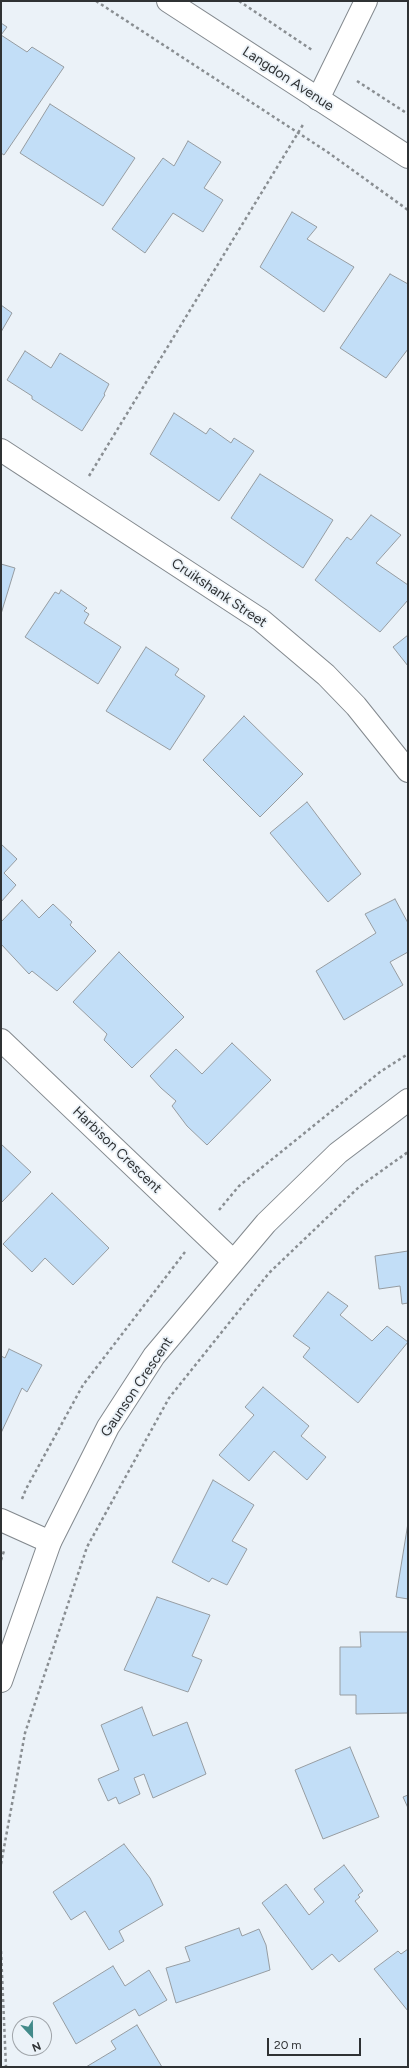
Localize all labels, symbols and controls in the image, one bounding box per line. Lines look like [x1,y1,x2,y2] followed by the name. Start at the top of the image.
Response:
[239,43,337,115] street label: Langdon Avenue
[168,555,270,631] street label: Cruikshank Street
[69,1103,165,1197] street label: Harbison Crescent
[97,1334,177,1440] street label: Gaunson Crescent
[12,2016,52,2056] north arrow
[269,2030,363,2056] scale bar
[274,2038,302,2052] text: 20 m
[30,2039,43,2054] text: N

